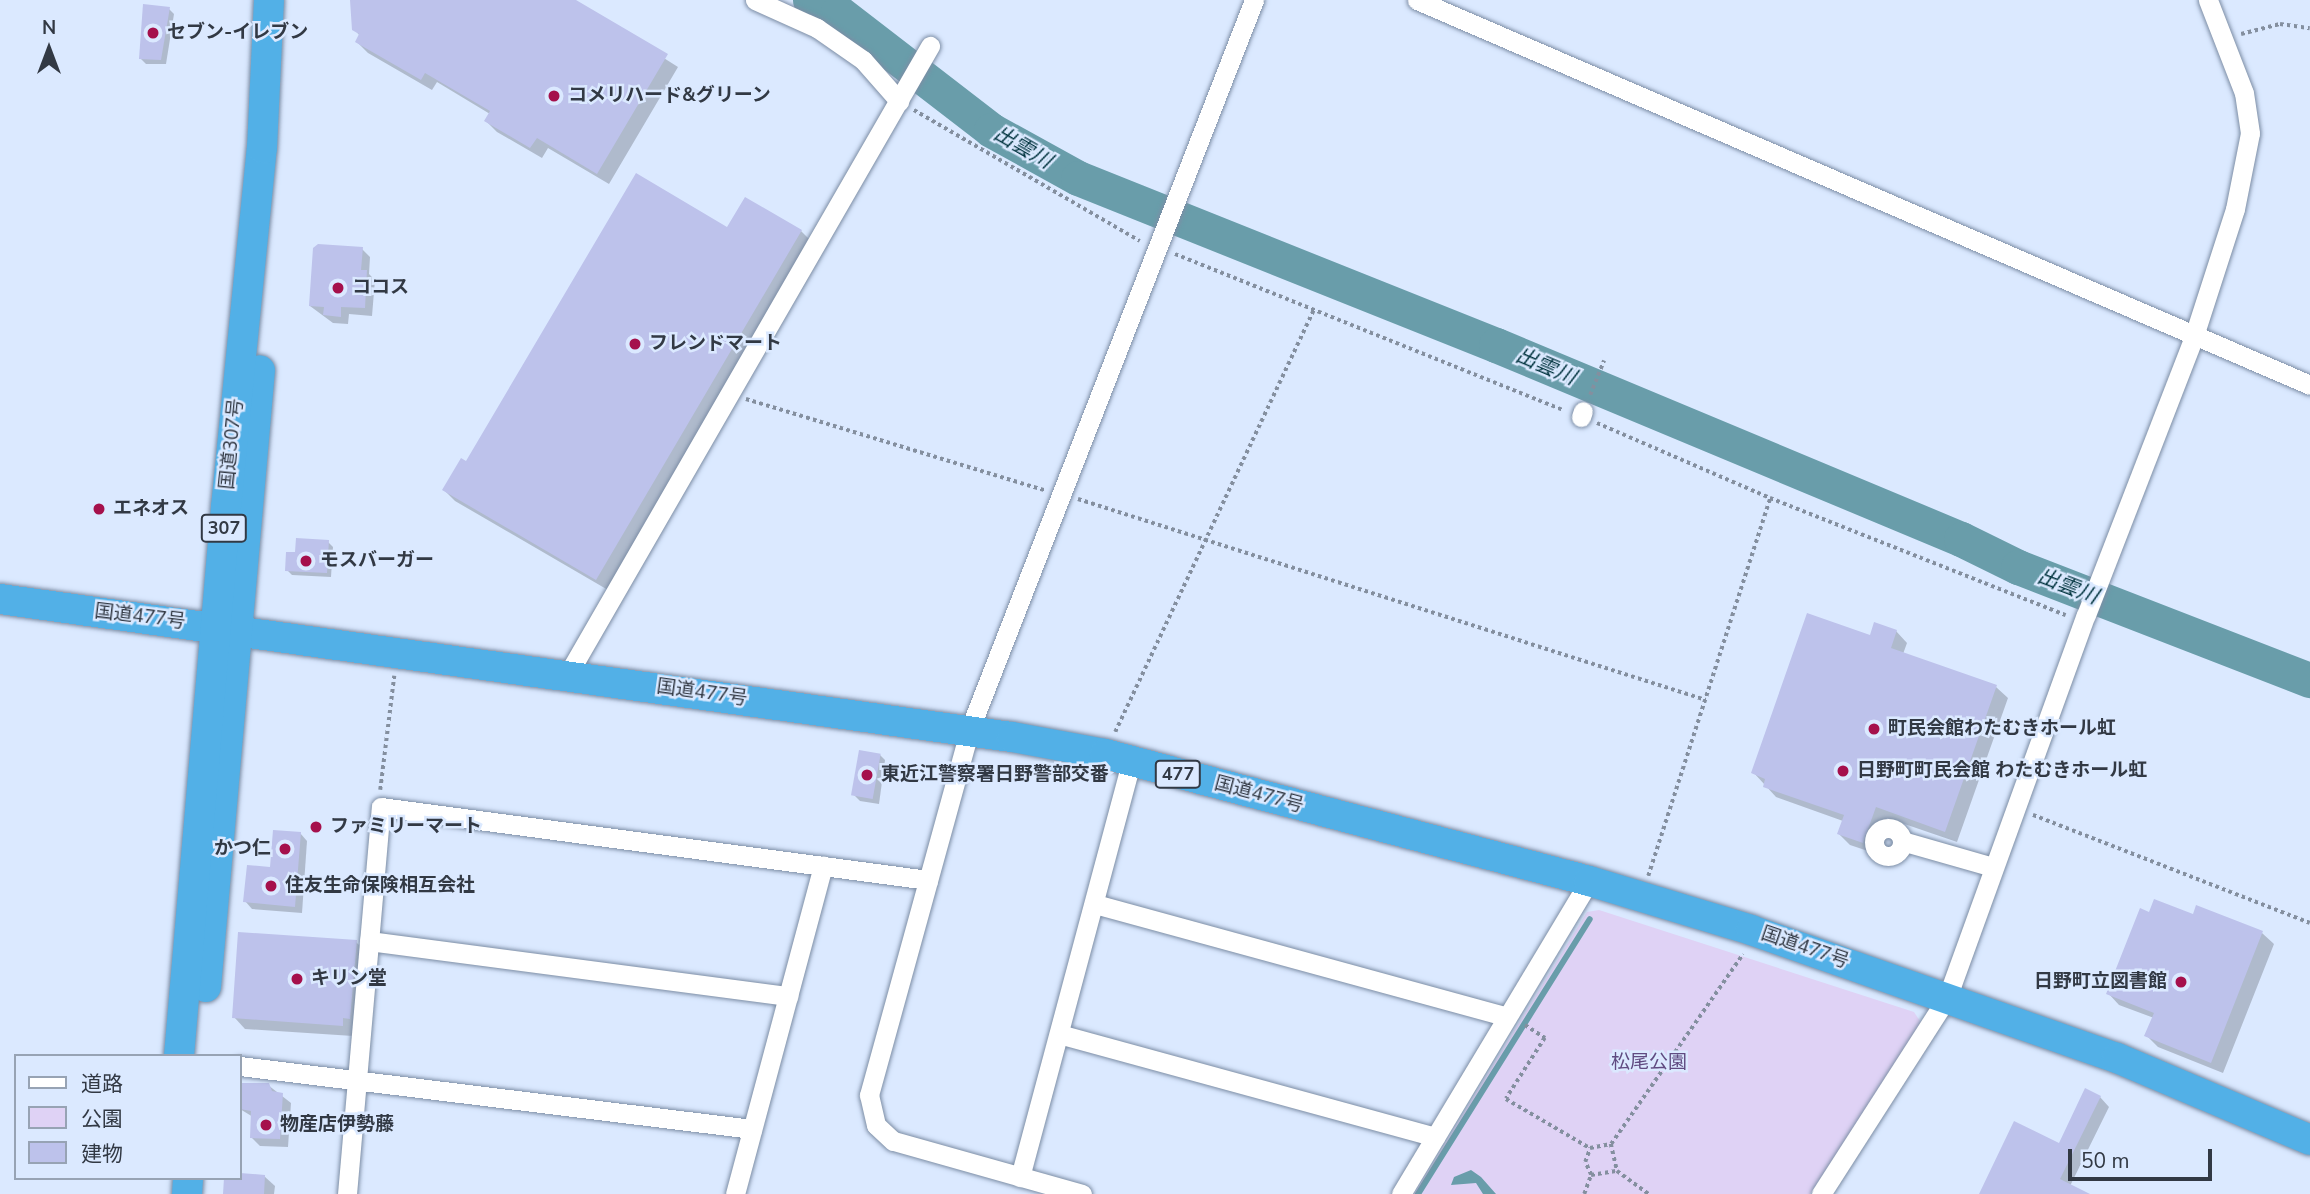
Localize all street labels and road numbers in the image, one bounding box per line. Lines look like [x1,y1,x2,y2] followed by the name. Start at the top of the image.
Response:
[216,397,248,491] street label: 国道307号
[200,514,248,542] road number: 307
[93,600,187,634] street label: 国道477号
[655,675,749,711] street label: 国道477号
[1154,760,1202,788] road number: 477
[1212,772,1306,818] street label: 国道477号
[1758,922,1852,974] street label: 国道477号

